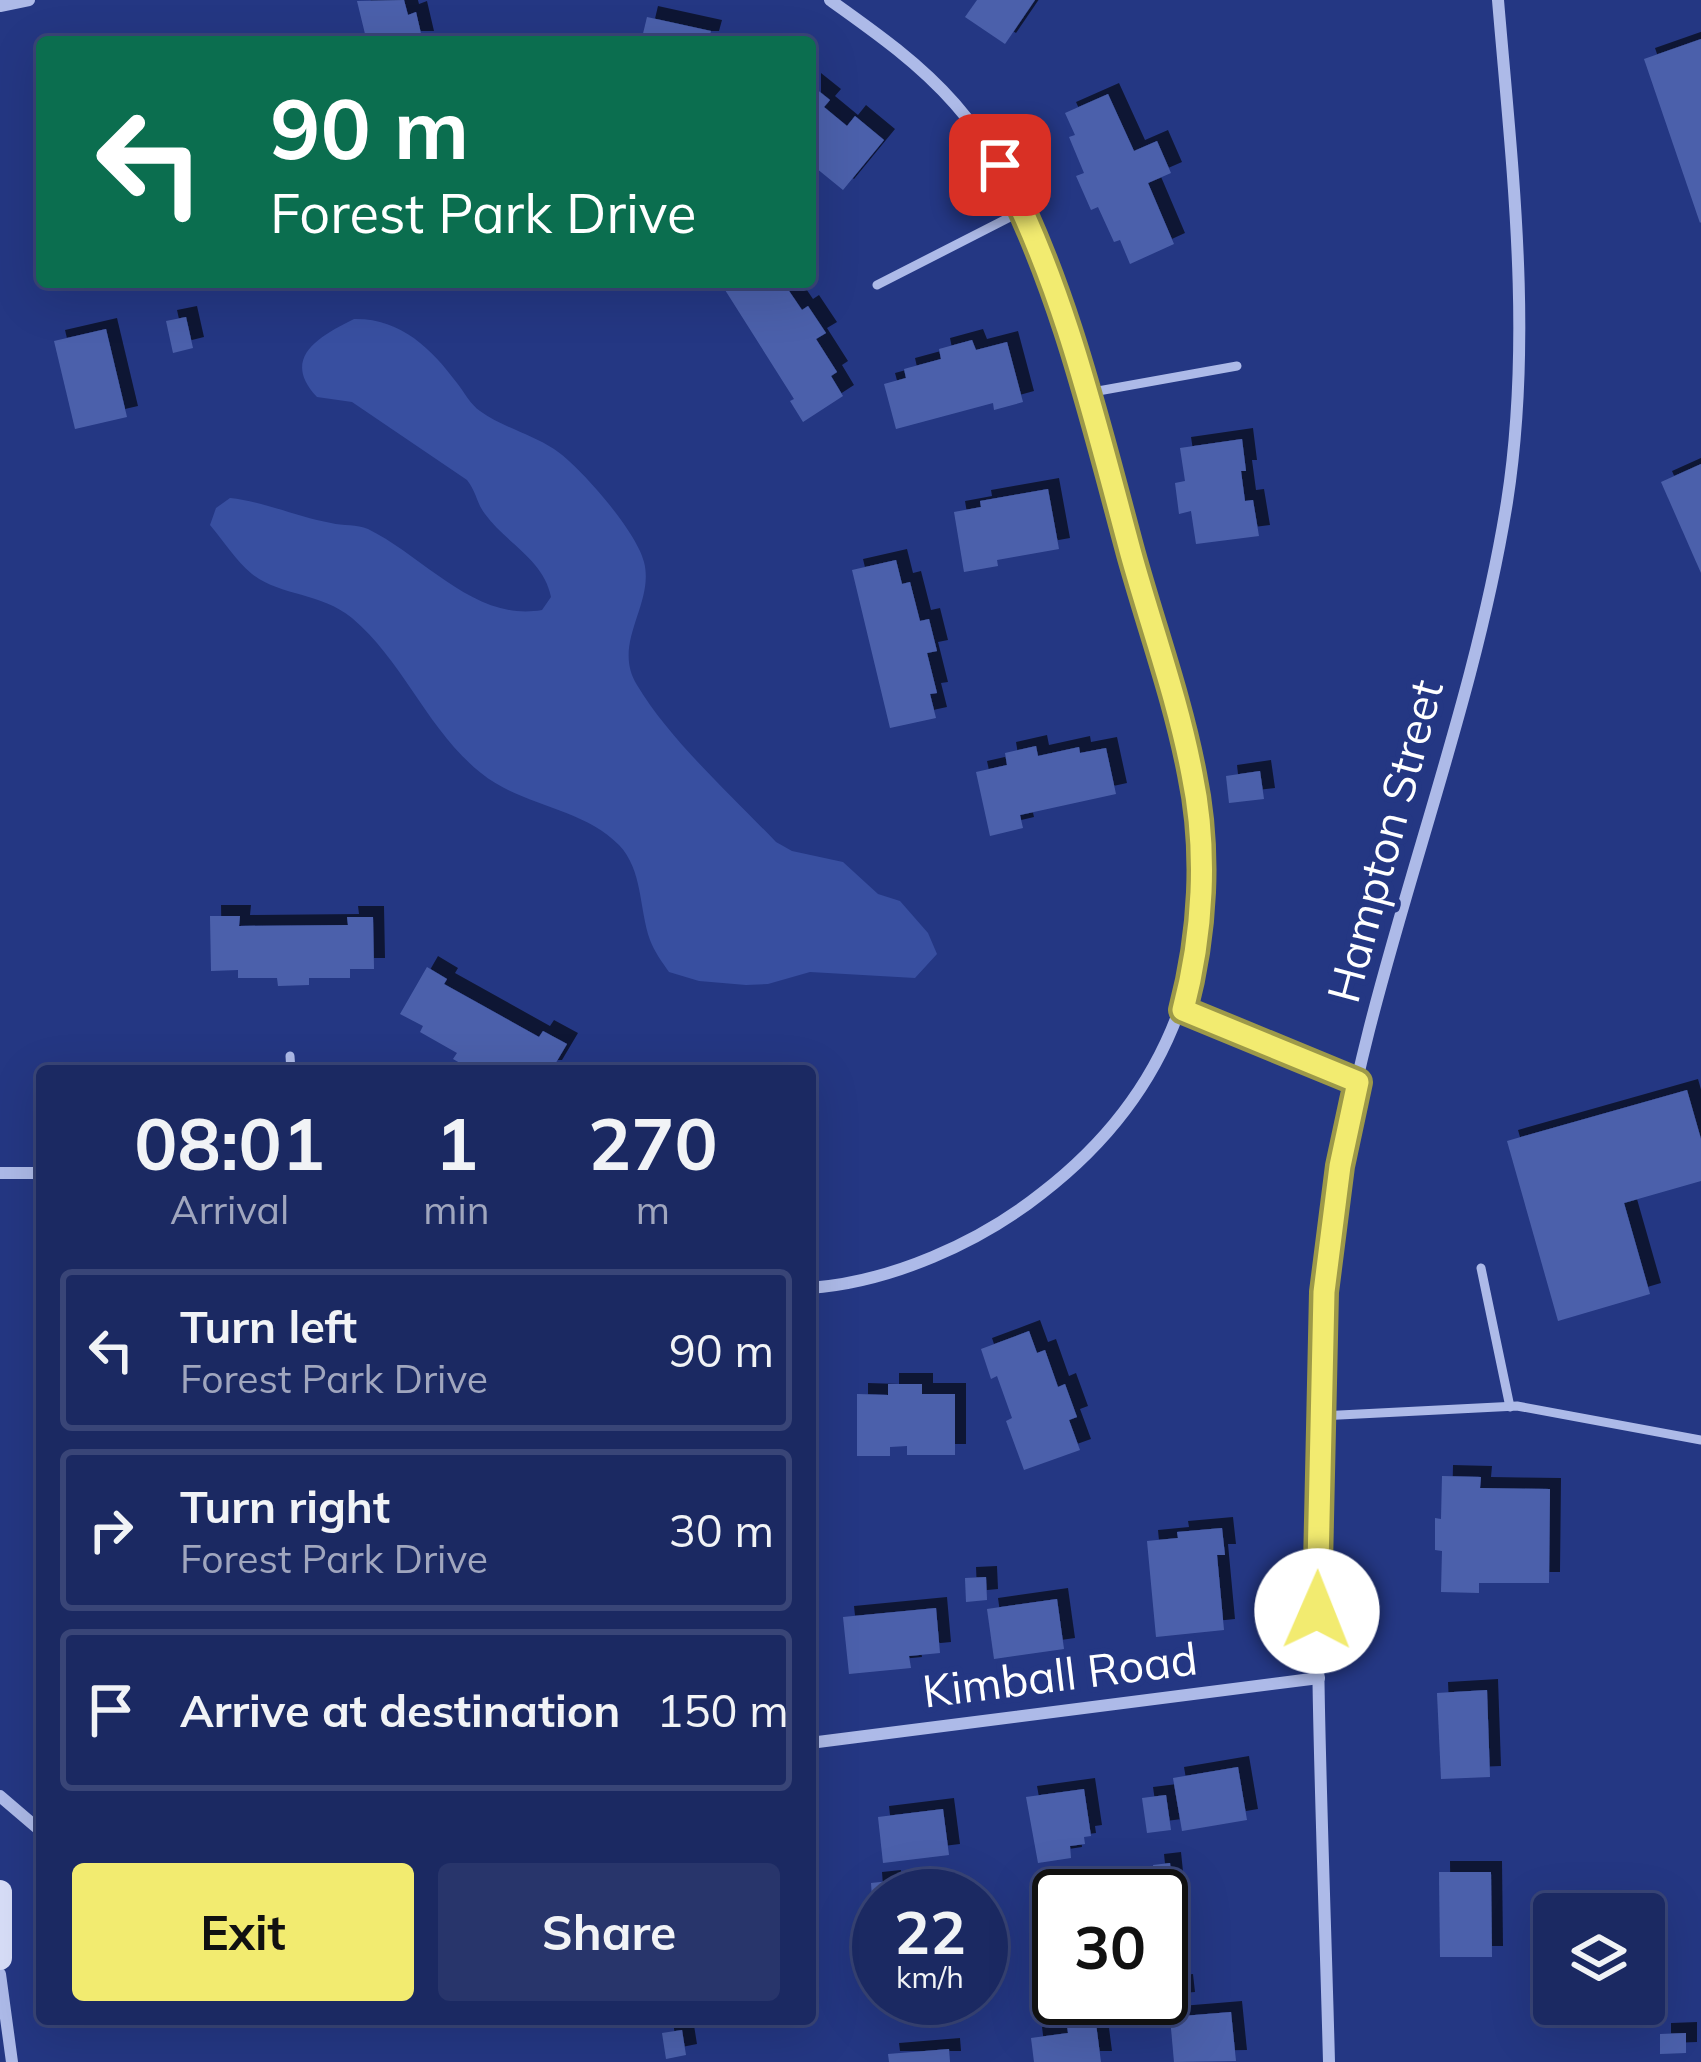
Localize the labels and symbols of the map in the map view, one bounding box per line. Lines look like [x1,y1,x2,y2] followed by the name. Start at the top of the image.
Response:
[949,114,1051,216] pin
[1314,673,1454,1008] street label: Hampton Street
[1254,1548,1380,1674] position arrow
[919,1629,1200,1719] street label: Kimball Road
[1032,1869,1188,2025] speed limit sign: 30

